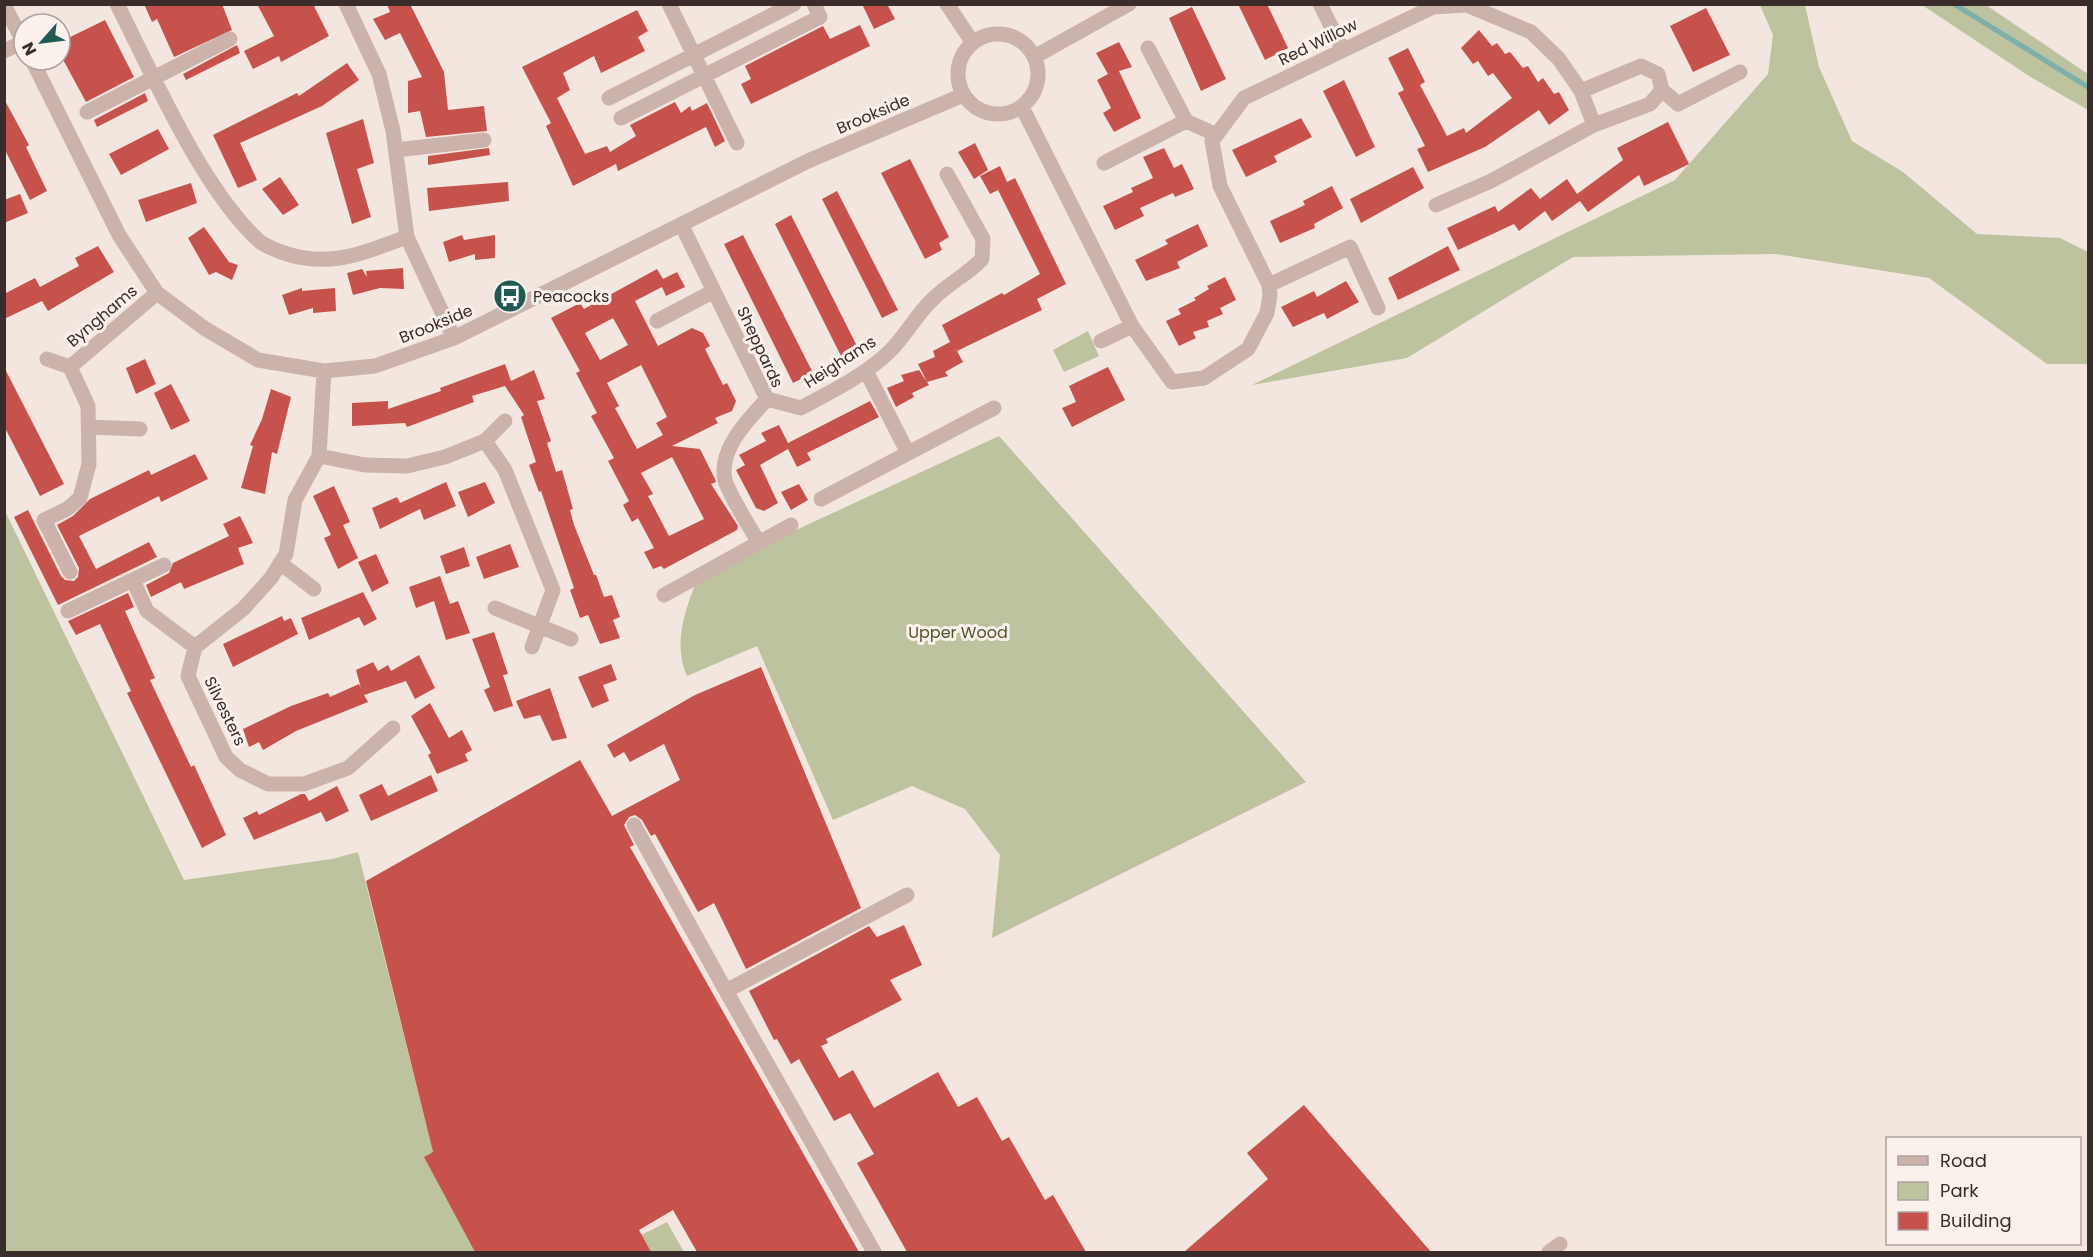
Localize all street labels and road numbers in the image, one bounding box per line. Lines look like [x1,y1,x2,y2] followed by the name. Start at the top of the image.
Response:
[1275,13,1361,71] street label: Red Willow
[833,88,913,140] street label: Brookside
[62,280,142,352] street label: Bynghams
[396,299,476,349] street label: Brookside
[731,303,789,391] street label: Sheppards
[800,330,880,394] street label: Heighams
[198,672,252,750] street label: Silvesters

